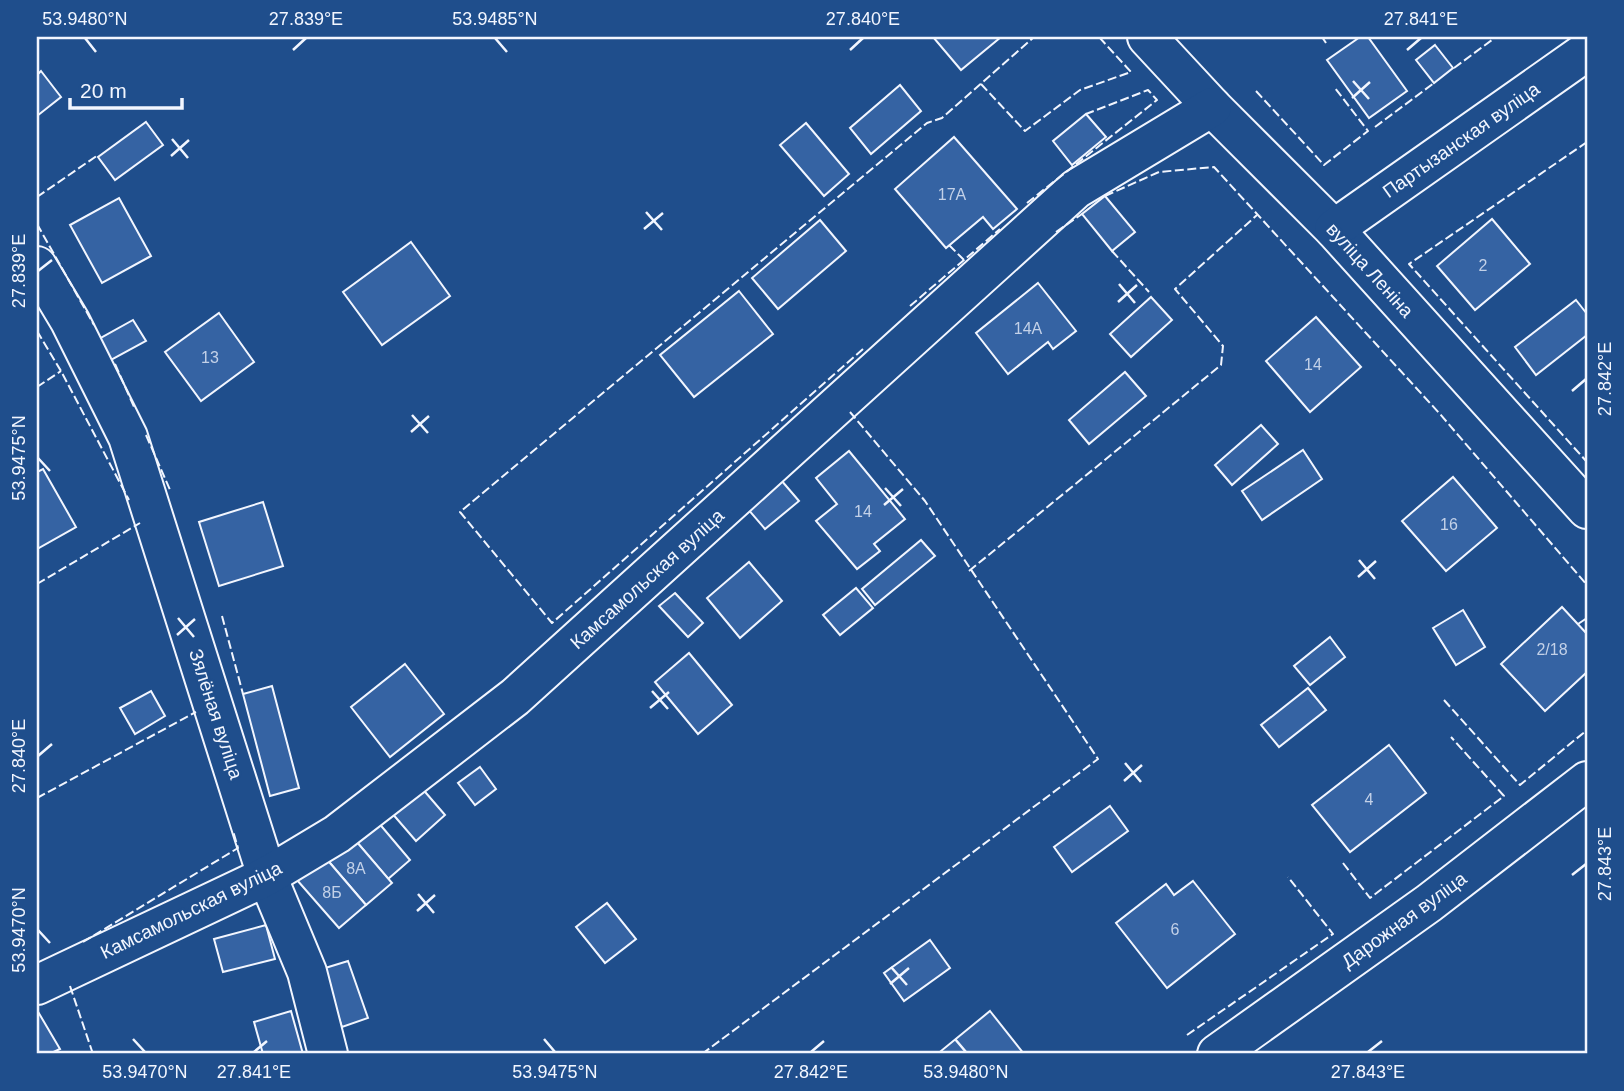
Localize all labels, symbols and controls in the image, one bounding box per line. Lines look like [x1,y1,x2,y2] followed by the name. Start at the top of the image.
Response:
[42,9,128,29] text: 53.9480°N
[269,9,343,29] text: 27.839°E
[452,9,538,29] text: 53.9485°N
[826,9,900,29] text: 27.840°E
[1384,9,1458,29] text: 27.841°E
[70,66,182,110] scale bar
[1379,78,1544,202] street label: Партызанская вуліца
[80,79,127,102] text: 20 m
[938,186,967,203] house number: 17А
[1322,219,1418,322] street label: вуліца Леніна
[9,234,29,308] text: 27.839°E
[1479,257,1488,274] house number: 2
[1014,320,1043,337] house number: 14А
[1595,342,1615,416] text: 27.842°E
[201,349,219,366] house number: 13
[1304,356,1322,373] house number: 14
[9,415,29,501] text: 53.9475°N
[854,503,872,520] house number: 14
[566,504,728,653] street label: Камсамольская вуліца
[1440,516,1458,533] house number: 16
[1536,641,1568,658] house number: 2/18
[185,646,247,782] street label: Зялёная вуліца
[9,719,29,793] text: 27.840°E
[1365,791,1374,808] house number: 4
[1595,827,1615,901] text: 27.843°E
[97,857,285,963] street label: Камсамольская вуліца
[346,860,366,877] house number: 8А
[1337,867,1471,972] street label: Дарожная вуліца
[322,884,342,901] house number: 8Б
[9,887,29,973] text: 53.9470°N
[1171,921,1180,938] house number: 6
[102,1062,188,1082] text: 53.9470°N
[217,1062,291,1082] text: 27.841°E
[512,1062,598,1082] text: 53.9475°N
[774,1062,848,1082] text: 27.842°E
[923,1062,1009,1082] text: 53.9480°N
[1331,1062,1405,1082] text: 27.843°E

